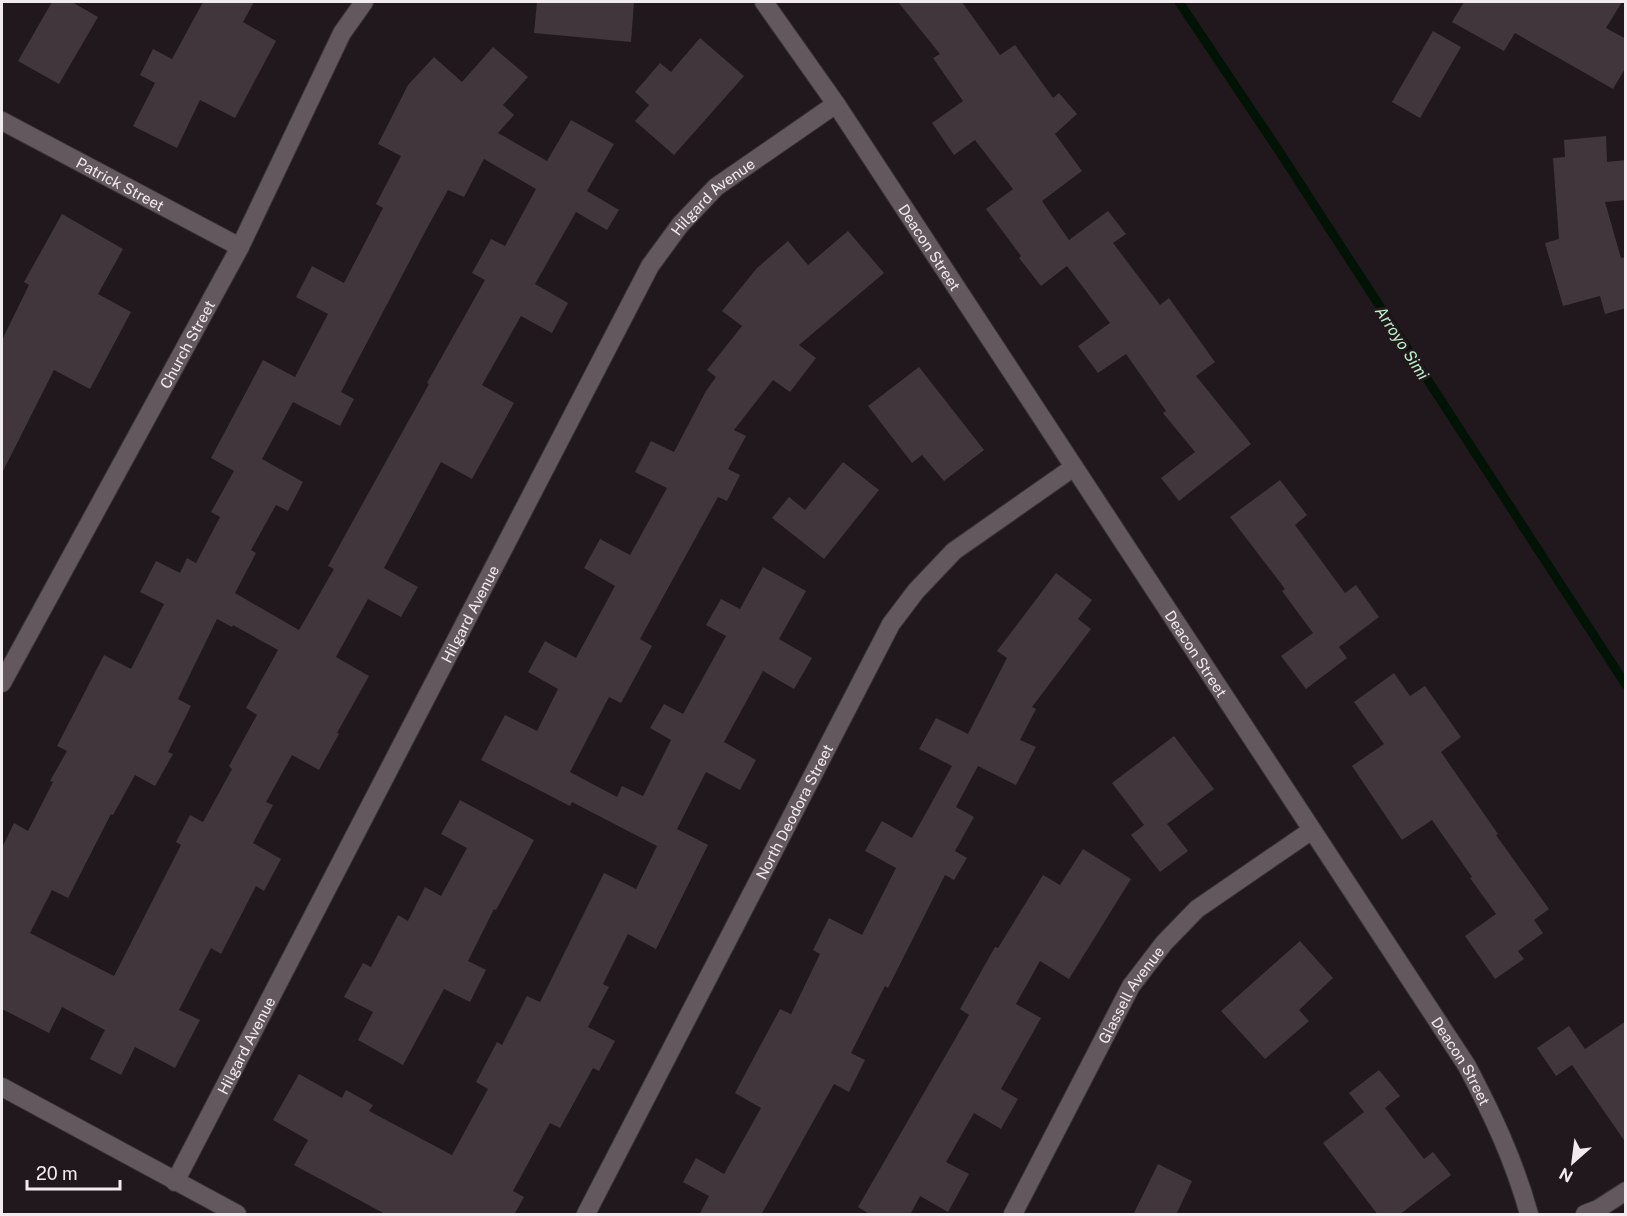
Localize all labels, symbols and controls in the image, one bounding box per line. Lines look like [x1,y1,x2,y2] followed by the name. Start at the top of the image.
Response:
[74,154,167,214] street label: Patrick Street
[667,155,758,238] street label: Hilgard Avenue
[895,201,964,294] street label: Deacon Street
[156,297,218,391] street label: Church Street
[1371,303,1433,383] water label: Arroyo Simi
[437,562,502,665] street label: Hilgard Avenue
[1162,607,1231,700] street label: Deacon Street
[752,741,836,882] street label: North Deodora Street
[1094,943,1167,1046] street label: Glassell Avenue
[214,994,278,1097] street label: Hilgard Avenue
[1428,1013,1494,1108] street label: Deacon Street
[1543,1132,1603,1192] north arrow
[27,1153,120,1191] scale bar
[36,1163,78,1184] text: 20 m
[1556,1163,1576,1186] text: N

